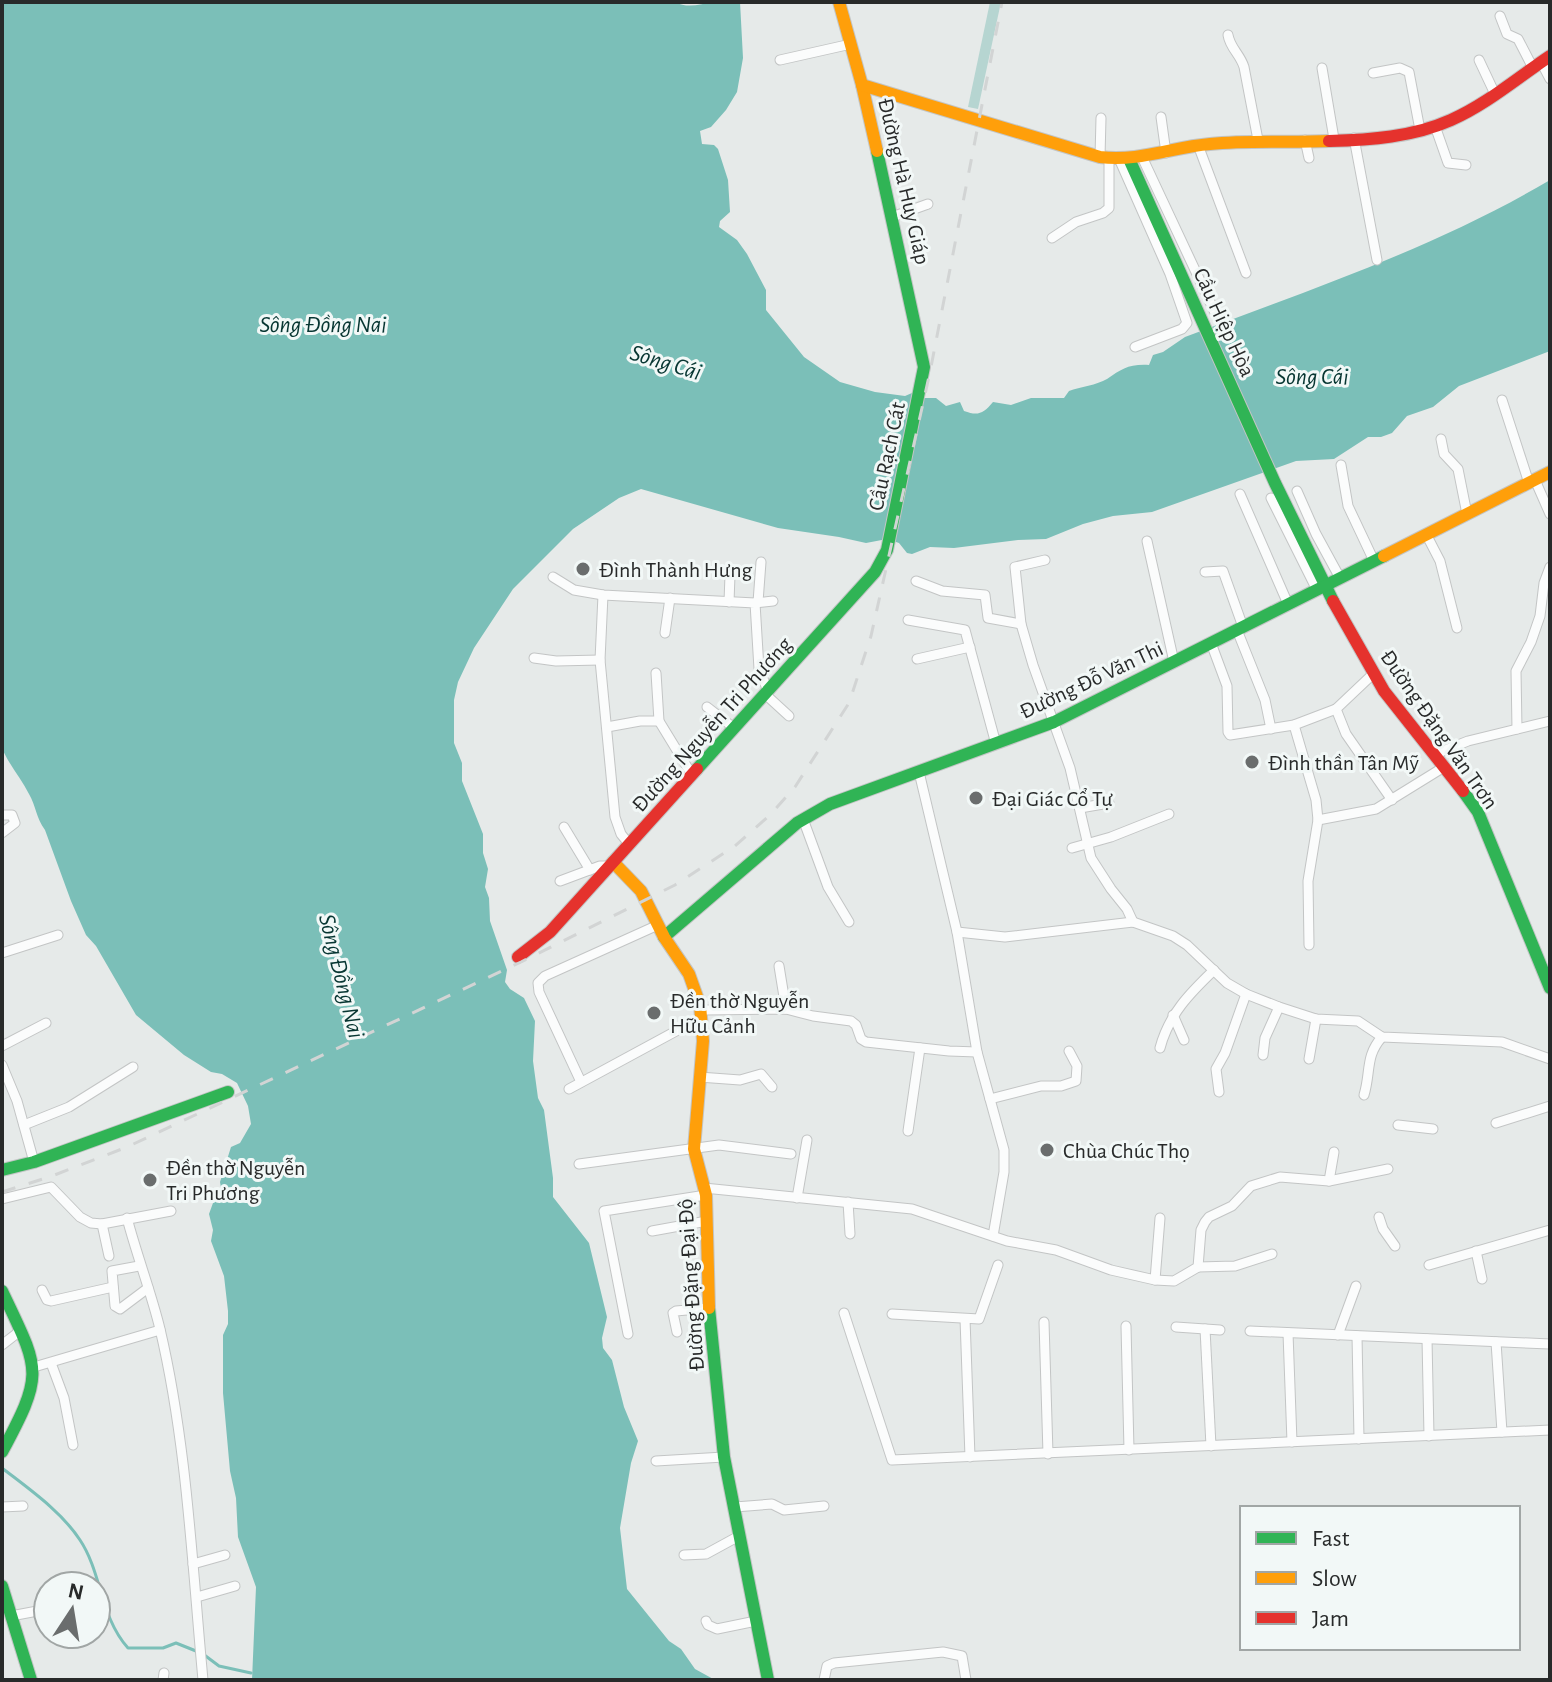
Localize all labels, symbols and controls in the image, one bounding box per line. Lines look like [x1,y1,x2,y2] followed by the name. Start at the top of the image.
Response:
[874,96,934,267] street label: Đường Hà Huy Giáp
[1189,265,1259,380] street label: Cầu Hiệp Hòa
[259,313,387,337] water label: Sông Đồng Nai
[627,341,704,385] water label: Sông Cái
[1276,365,1348,389] water label: Sông Cái
[865,400,909,513] street label: Cầu Rạch Cát
[599,559,753,581] place label: Đình Thành Hưng
[574,560,592,578] marker: Đình Thành Hưng
[628,633,796,816] street label: Đường Nguyễn Tri Phương
[1016,637,1167,723] street label: Đường Đỗ Văn Thi
[1376,646,1502,813] street label: Đường Đặng Văn Trơn
[1268,752,1419,774] place label: Đình thần Tân Mỹ
[1243,753,1261,771] marker: Đình thần Tân Mỹ
[992,788,1113,810] place label: Đại Giác Cổ Tự
[967,789,985,807] marker: Đại Giác Cổ Tự
[314,912,368,1041] water label: Sông Đồng Nai
[670,990,809,1037] place label: Đền thờ Nguyễn Hữu Cảnh
[645,1004,663,1022] marker: Đền thờ Nguyễn Hữu Cảnh
[1063,1140,1190,1162] place label: Chùa Chúc Thọ
[1038,1141,1056,1159] marker: Chùa Chúc Thọ
[166,1157,305,1204] place label: Đền thờ Nguyễn Tri Phương
[141,1171,159,1189] marker: Đền thờ Nguyễn Tri Phương
[674,1198,708,1372] street label: Đường Đặng Đại Độ
[1240,1506,1520,1650] legend
[1312,1527,1350,1551] text: Fast
[1312,1567,1357,1591] text: Slow
[32,1570,112,1650] north arrow
[66,1579,86,1604] text: N
[1312,1607,1349,1631] text: Jam

